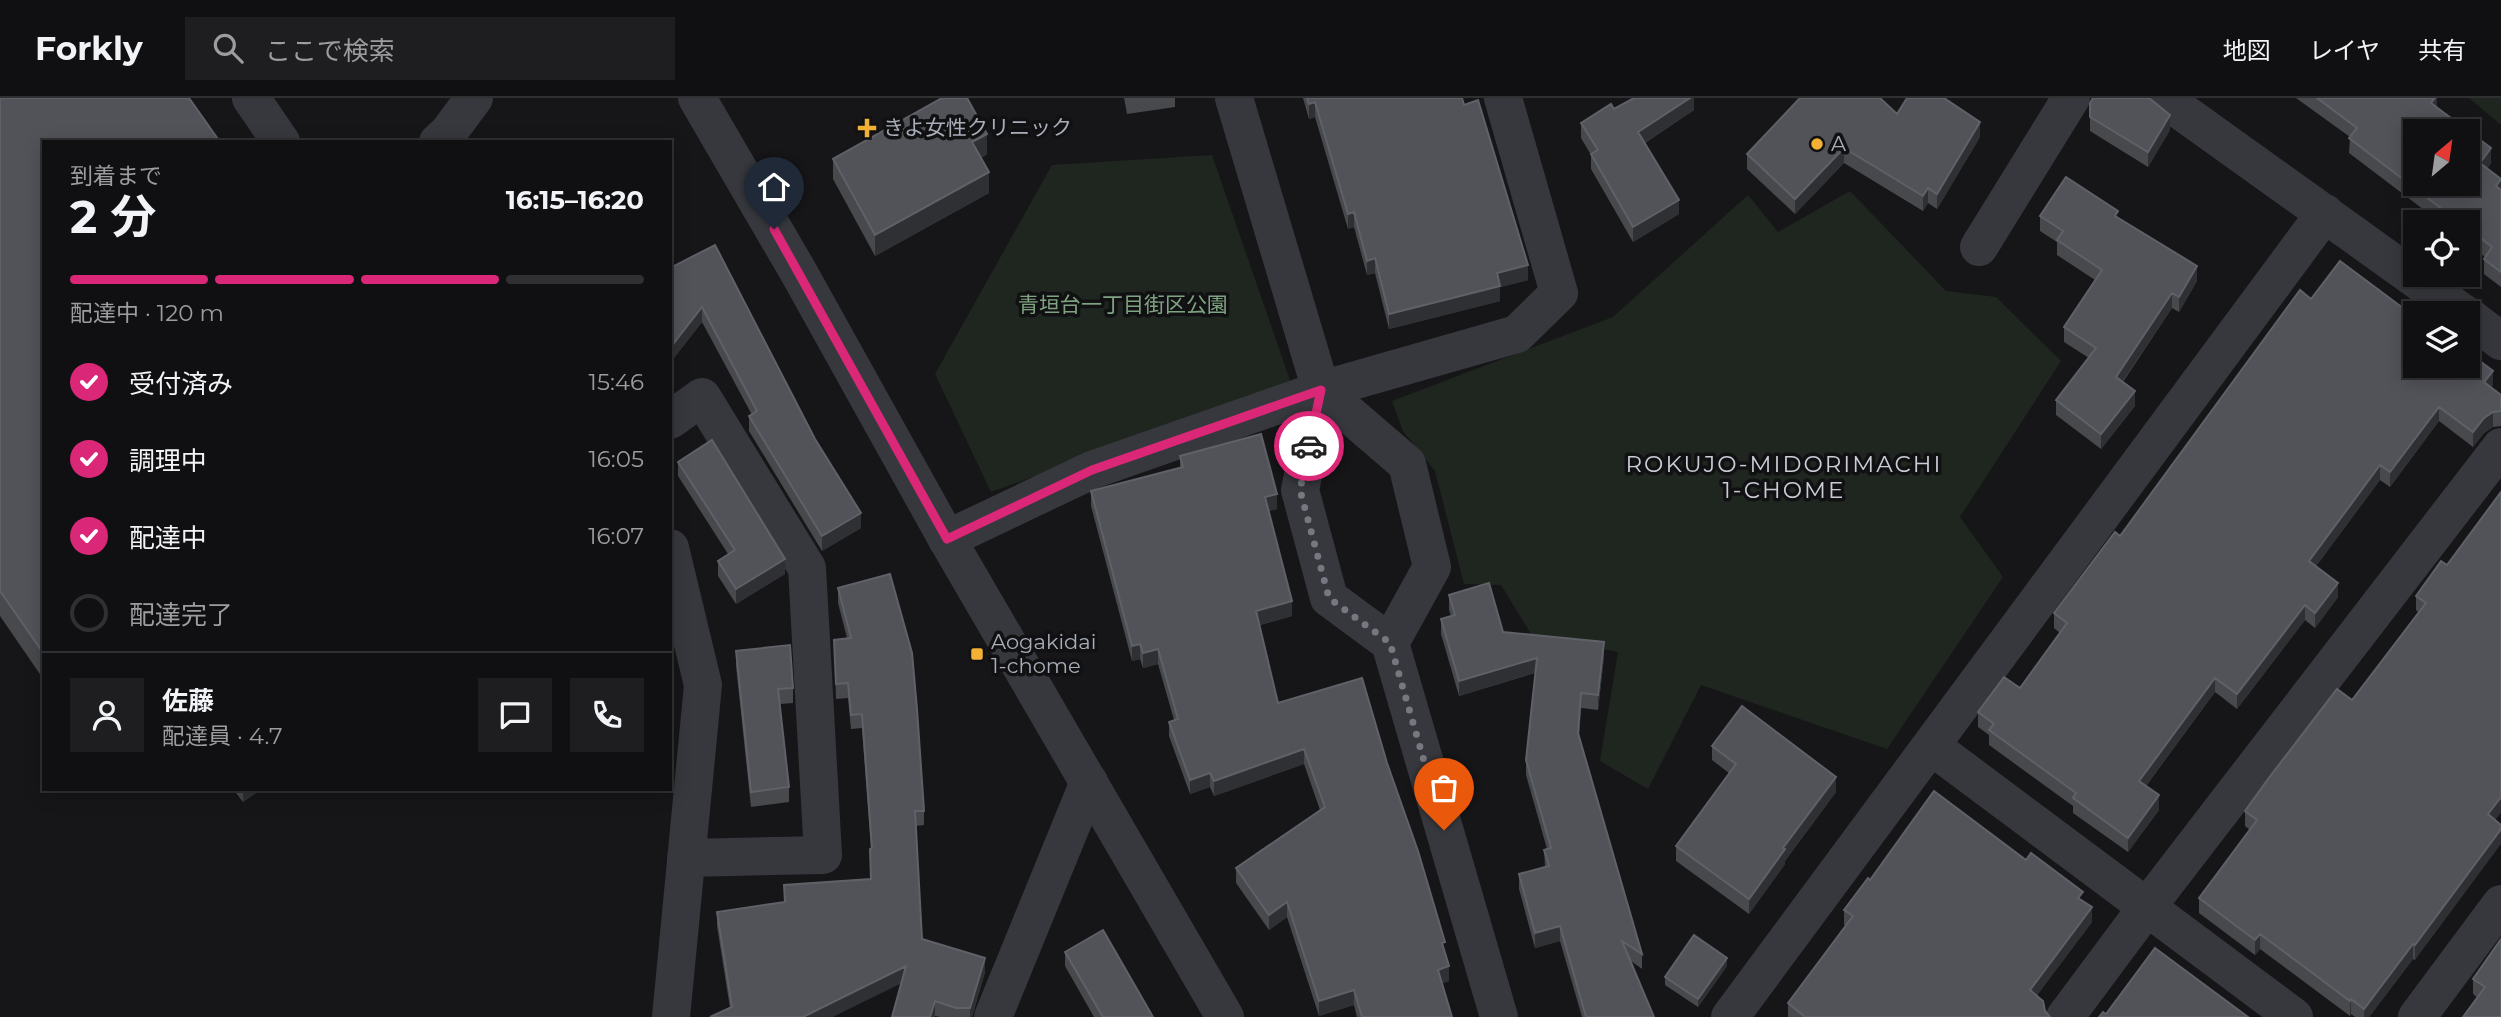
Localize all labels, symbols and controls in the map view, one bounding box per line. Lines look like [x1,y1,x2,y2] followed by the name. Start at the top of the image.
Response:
[185,17,675,80] search box
[35,28,143,68] text: Forkly
[209,29,247,67] icon: search
[265,35,395,67] text: ここで検索
[2223,36,2271,65] text: 地図
[2309,36,2380,65] text: レイヤ
[2418,36,2466,65] text: 共有
[883,115,1072,140] place label: きよ女性クリニック
[857,118,877,138] marker: きよ女性クリニック
[2403,119,2480,196] north arrow
[2403,119,2480,378] map controls
[1831,131,1847,156] place label: A
[1809,136,1825,152] marker: A
[744,157,804,229] pin
[70,162,162,190] text: 到着まで
[755,168,793,206] icon: home
[506,184,644,216] text: 16:15–16:20
[70,188,156,245] text: 2 分
[2403,210,2480,287] button: locate
[1018,292,1228,317] park label: 青垣台一丁目街区公園
[70,299,224,327] text: 配達中 · 120 m
[2403,301,2480,378] button: layers
[70,363,108,401] icon: check
[129,368,233,400] text: 受付済み
[589,368,644,396] text: 15:46
[1274,411,1344,481] courier
[1290,427,1328,465] icon: car
[70,440,108,478] icon: check
[129,445,207,477] text: 調理中
[589,445,644,473] text: 16:05
[1625,450,1943,504] district label: ROKUJO-MIDORIMACHI 1-CHOME
[70,517,108,555] icon: check
[129,522,207,554] text: 配達中
[588,522,644,550] text: 16:07
[129,599,233,631] text: 配達完了
[991,629,1096,678] place label: Aogakidai 1-chome
[969,646,985,662] marker: Aogakidai 1-chome
[70,678,144,752] button: person
[478,678,552,752] button: chat
[570,678,644,752] button: phone
[162,685,214,717] text: 佐藤
[162,722,283,750] text: 配達員 · 4.7
[1414,758,1474,830] pin
[1425,769,1463,807] icon: bag

